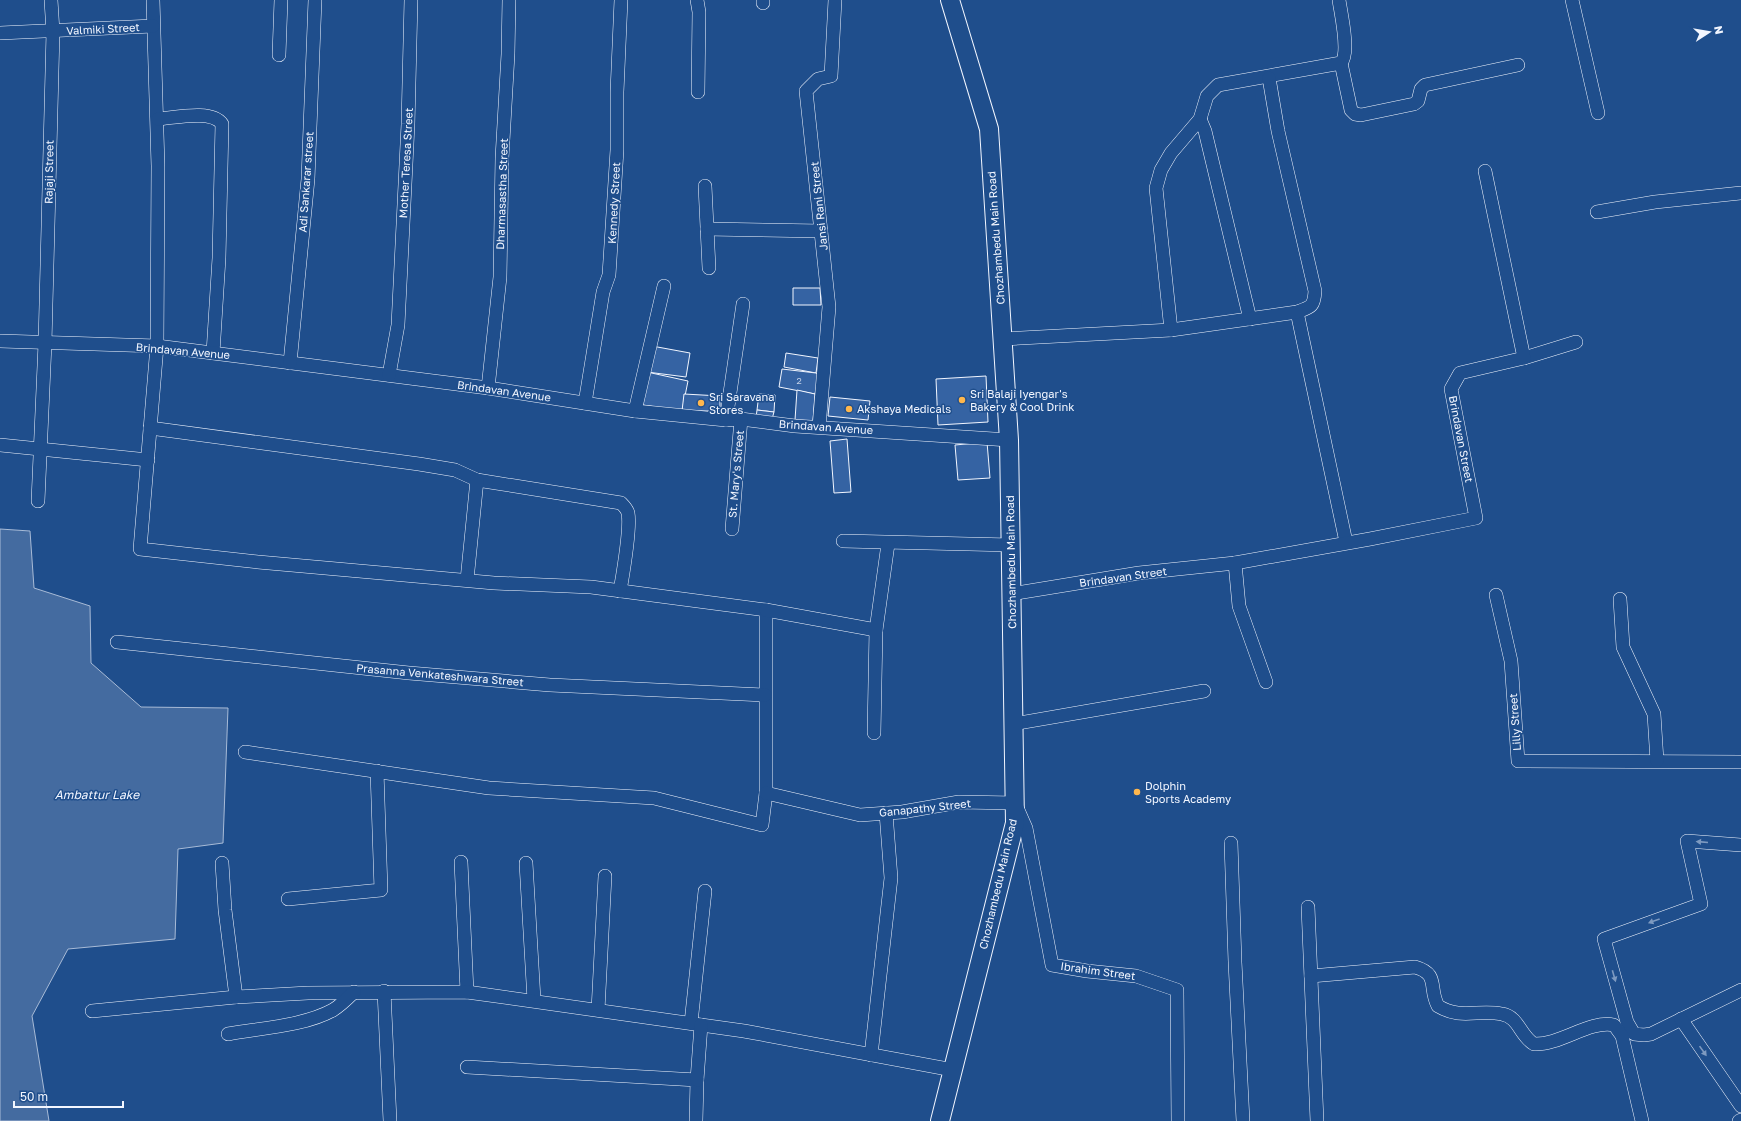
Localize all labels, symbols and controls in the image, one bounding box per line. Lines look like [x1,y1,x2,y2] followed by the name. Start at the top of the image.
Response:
[1689,12,1729,52] north arrow
[66,20,140,37] street label: Valmiki Street
[1712,24,1726,35] text: N
[396,107,415,219] street label: Mother Teresa Street
[295,131,316,233] street label: Adi Sankarar street
[493,138,510,250] street label: Dharmasastha Street
[41,140,56,204] street label: Rajaji Street
[807,161,830,251] street label: Jansi Rani Street
[605,162,622,244] street label: Kennedy Street
[984,171,1007,305] street label: Chozhambedu Main Road
[135,340,231,361] street label: Brindavan Avenue
[796,375,802,386] house number: 2
[456,377,552,404] street label: Brindavan Avenue
[970,387,1074,413] place label: Sri Balaji Iyengar's Bakery & Cool Drink
[709,390,774,416] place label: Sri Saravana Stores
[1447,394,1476,483] street label: Brindavan Street
[957,395,967,405] marker: Sri Balaji Iyengar's Bakery & Cool Drink
[696,398,706,408] marker: Sri Saravana Stores
[857,402,951,415] place label: Akshaya Medicals
[844,404,854,414] marker: Akshaya Medicals
[778,417,874,436] street label: Brindavan Avenue
[725,430,746,518] street label: St. Mary's Street
[1003,495,1018,629] street label: Chozhambedu Main Road
[1078,564,1168,589] street label: Brindavan Street
[356,661,524,688] street label: Prasanna Venkateshwara Street
[1506,693,1523,751] street label: Lilly Street
[1145,779,1231,805] place label: Dolphin Sports Academy
[55,787,140,802] water label: Ambattur Lake
[1132,787,1142,797] marker: Dolphin Sports Academy
[878,796,971,819] street label: Ganapathy Street
[976,817,1019,950] street label: Chozhambedu Main Road
[1696,839,1708,845] one-way arrow
[1647,918,1659,924] one-way arrow
[1060,959,1136,982] street label: Ibrahim Street
[1612,970,1618,982] one-way arrow
[1699,1046,1707,1056] one-way arrow
[14,1083,123,1109] scale bar
[20,1089,48,1104] text: 50 m

